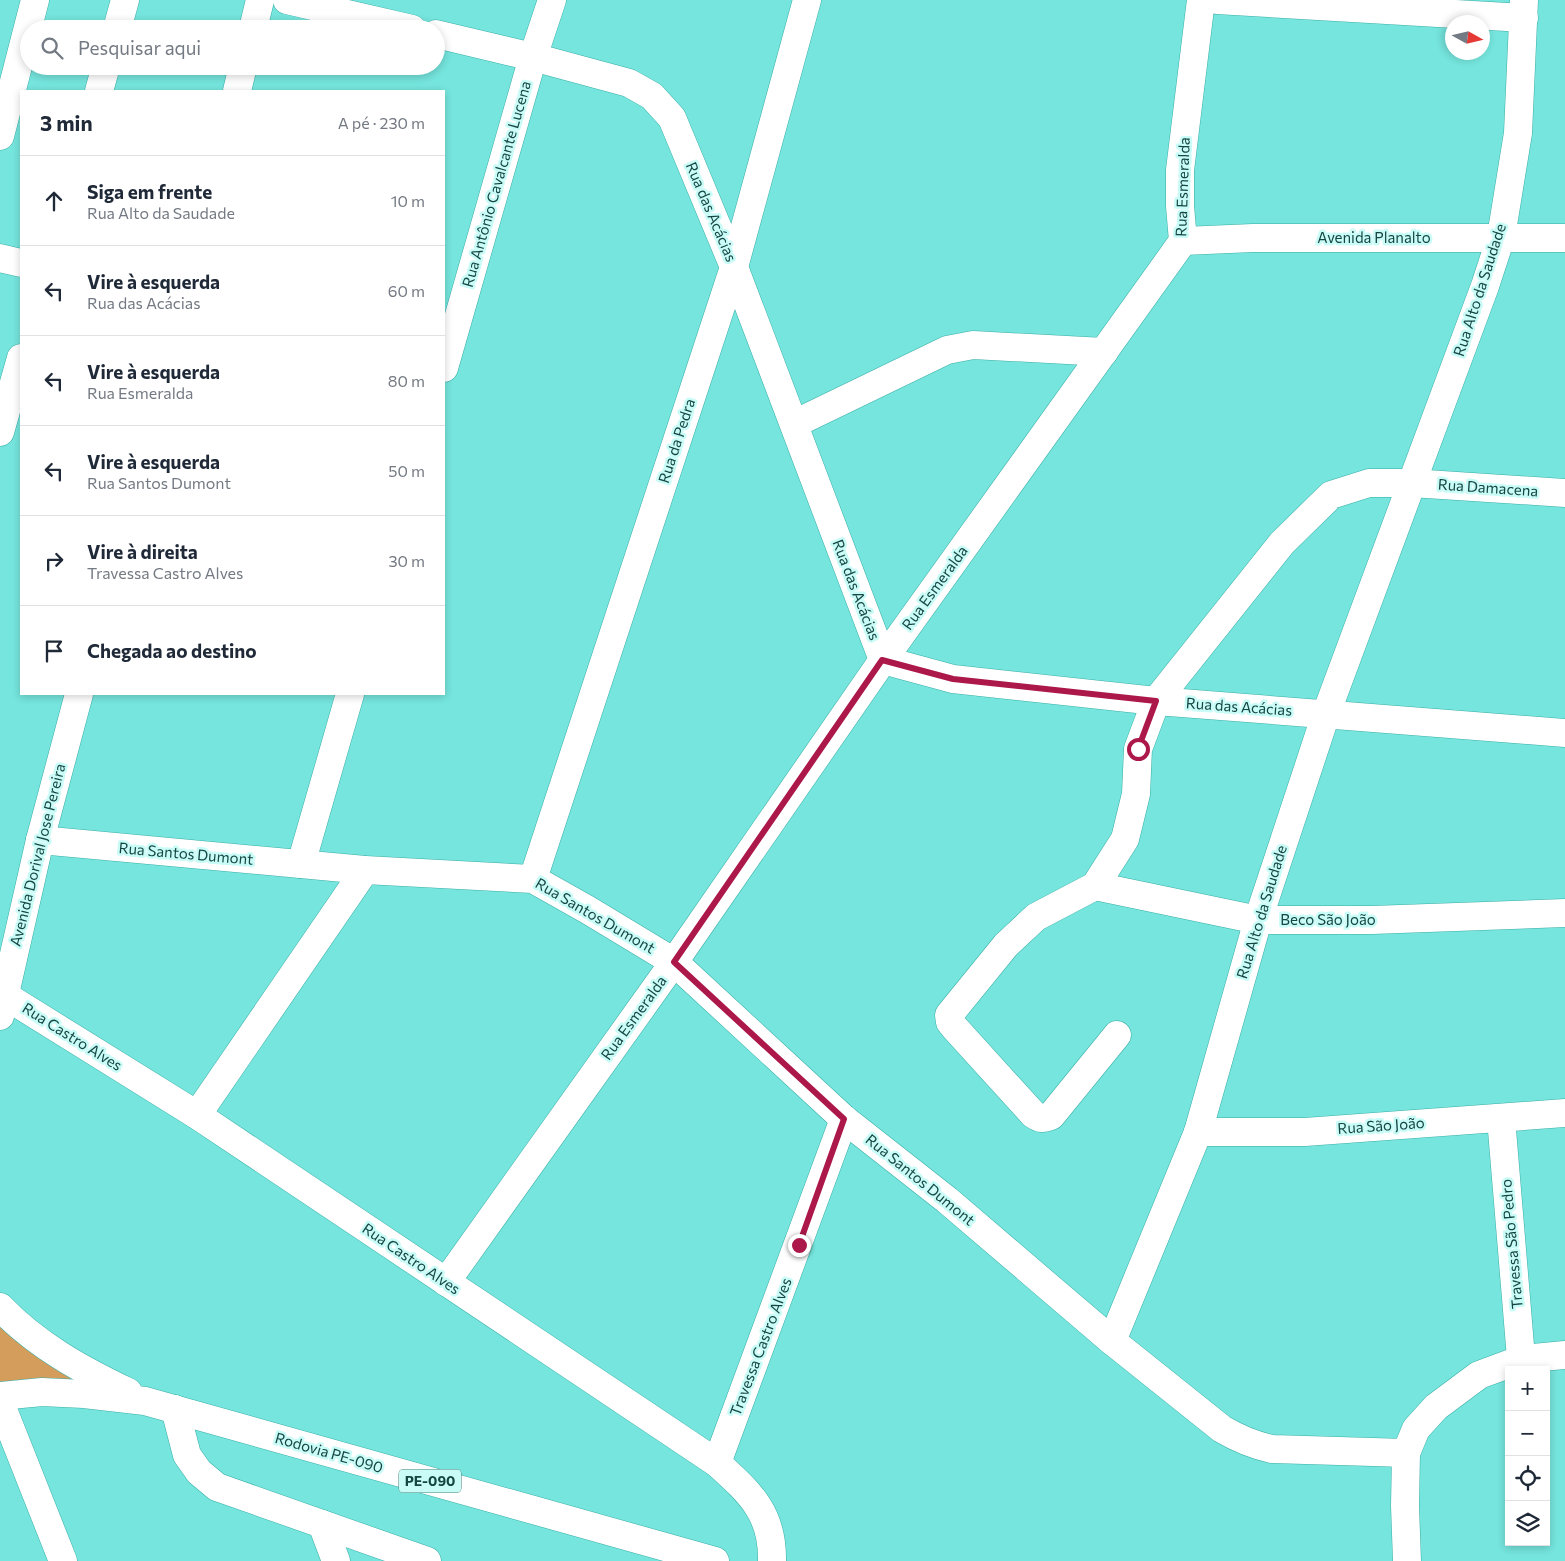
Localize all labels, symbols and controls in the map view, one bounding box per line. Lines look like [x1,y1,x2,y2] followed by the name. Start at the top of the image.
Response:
[1445,15,1490,60] north arrow
[20,20,445,75] search box
[38,34,66,62] icon: search
[78,36,201,59] text: Pesquisar aqui
[458,78,534,289] street label: Rua Antônio Cavalcante Lucena
[40,110,93,135] text: 3 min
[338,113,425,132] text: A pé · 230 m
[1171,137,1193,237] street label: Rua Esmeralda
[683,159,741,264] street label: Rua das Acácias
[87,180,212,203] text: Siga em frente
[40,187,68,215] icon: ahead
[391,191,425,210] text: 10 m
[87,203,235,222] text: Rua Alto da Saudade
[1449,221,1509,358] street label: Rua Alto da Saudade
[1317,228,1431,246] street label: Avenida Planalto
[87,270,220,293] text: Vire à esquerda
[40,277,68,305] icon: left
[388,281,425,300] text: 60 m
[87,293,201,312] text: Rua das Acácias
[87,360,220,383] text: Vire à esquerda
[40,367,68,395] icon: left
[388,371,425,390] text: 80 m
[87,383,193,402] text: Rua Esmeralda
[654,396,698,485] street label: Rua da Pedra
[87,450,220,473] text: Vire à esquerda
[40,457,68,485] icon: left
[388,461,425,480] text: 50 m
[87,473,231,492] text: Rua Santos Dumont
[1437,475,1539,499] street label: Rua Damacena
[829,537,884,643] street label: Rua das Acácias
[87,540,198,563] text: Vire à direita
[898,542,971,633] street label: Rua Esmeralda
[40,547,68,575] icon: right
[388,551,425,570] text: 30 m
[87,563,243,582] text: Travessa Castro Alves
[40,637,68,665] icon: arrive
[87,639,257,662] text: Chegada ao destino
[1185,693,1293,719] street label: Rua das Acácias
[1127,738,1150,761] route start
[6,761,68,948] street label: Avenida Dorival Jose Pereira
[118,838,254,868] street label: Rua Santos Dumont
[1232,843,1290,981] street label: Rua Alto da Saudade
[533,874,658,957] street label: Rua Santos Dumont
[1280,910,1376,928] street label: Beco São João
[597,972,670,1063] street label: Rua Esmeralda
[19,998,126,1074] street label: Rua Castro Alves
[1337,1113,1425,1137] street label: Rua São João
[862,1130,979,1229] street label: Rua Santos Dumont
[1496,1178,1526,1310] street label: Travessa São Pedro
[359,1219,464,1298] street label: Rua Castro Alves
[788,1234,811,1257] route end
[725,1275,795,1418] street label: Travessa Castro Alves
[1505,1366,1550,1546] map controls
[1505,1366,1550,1411] button: +
[1505,1411,1550,1456] button: −
[273,1428,385,1476] street label: Rodovia PE-090
[1505,1456,1550,1501] button: locate
[399,1470,461,1492] road number: PE-090
[1505,1501,1550,1546] button: layers

